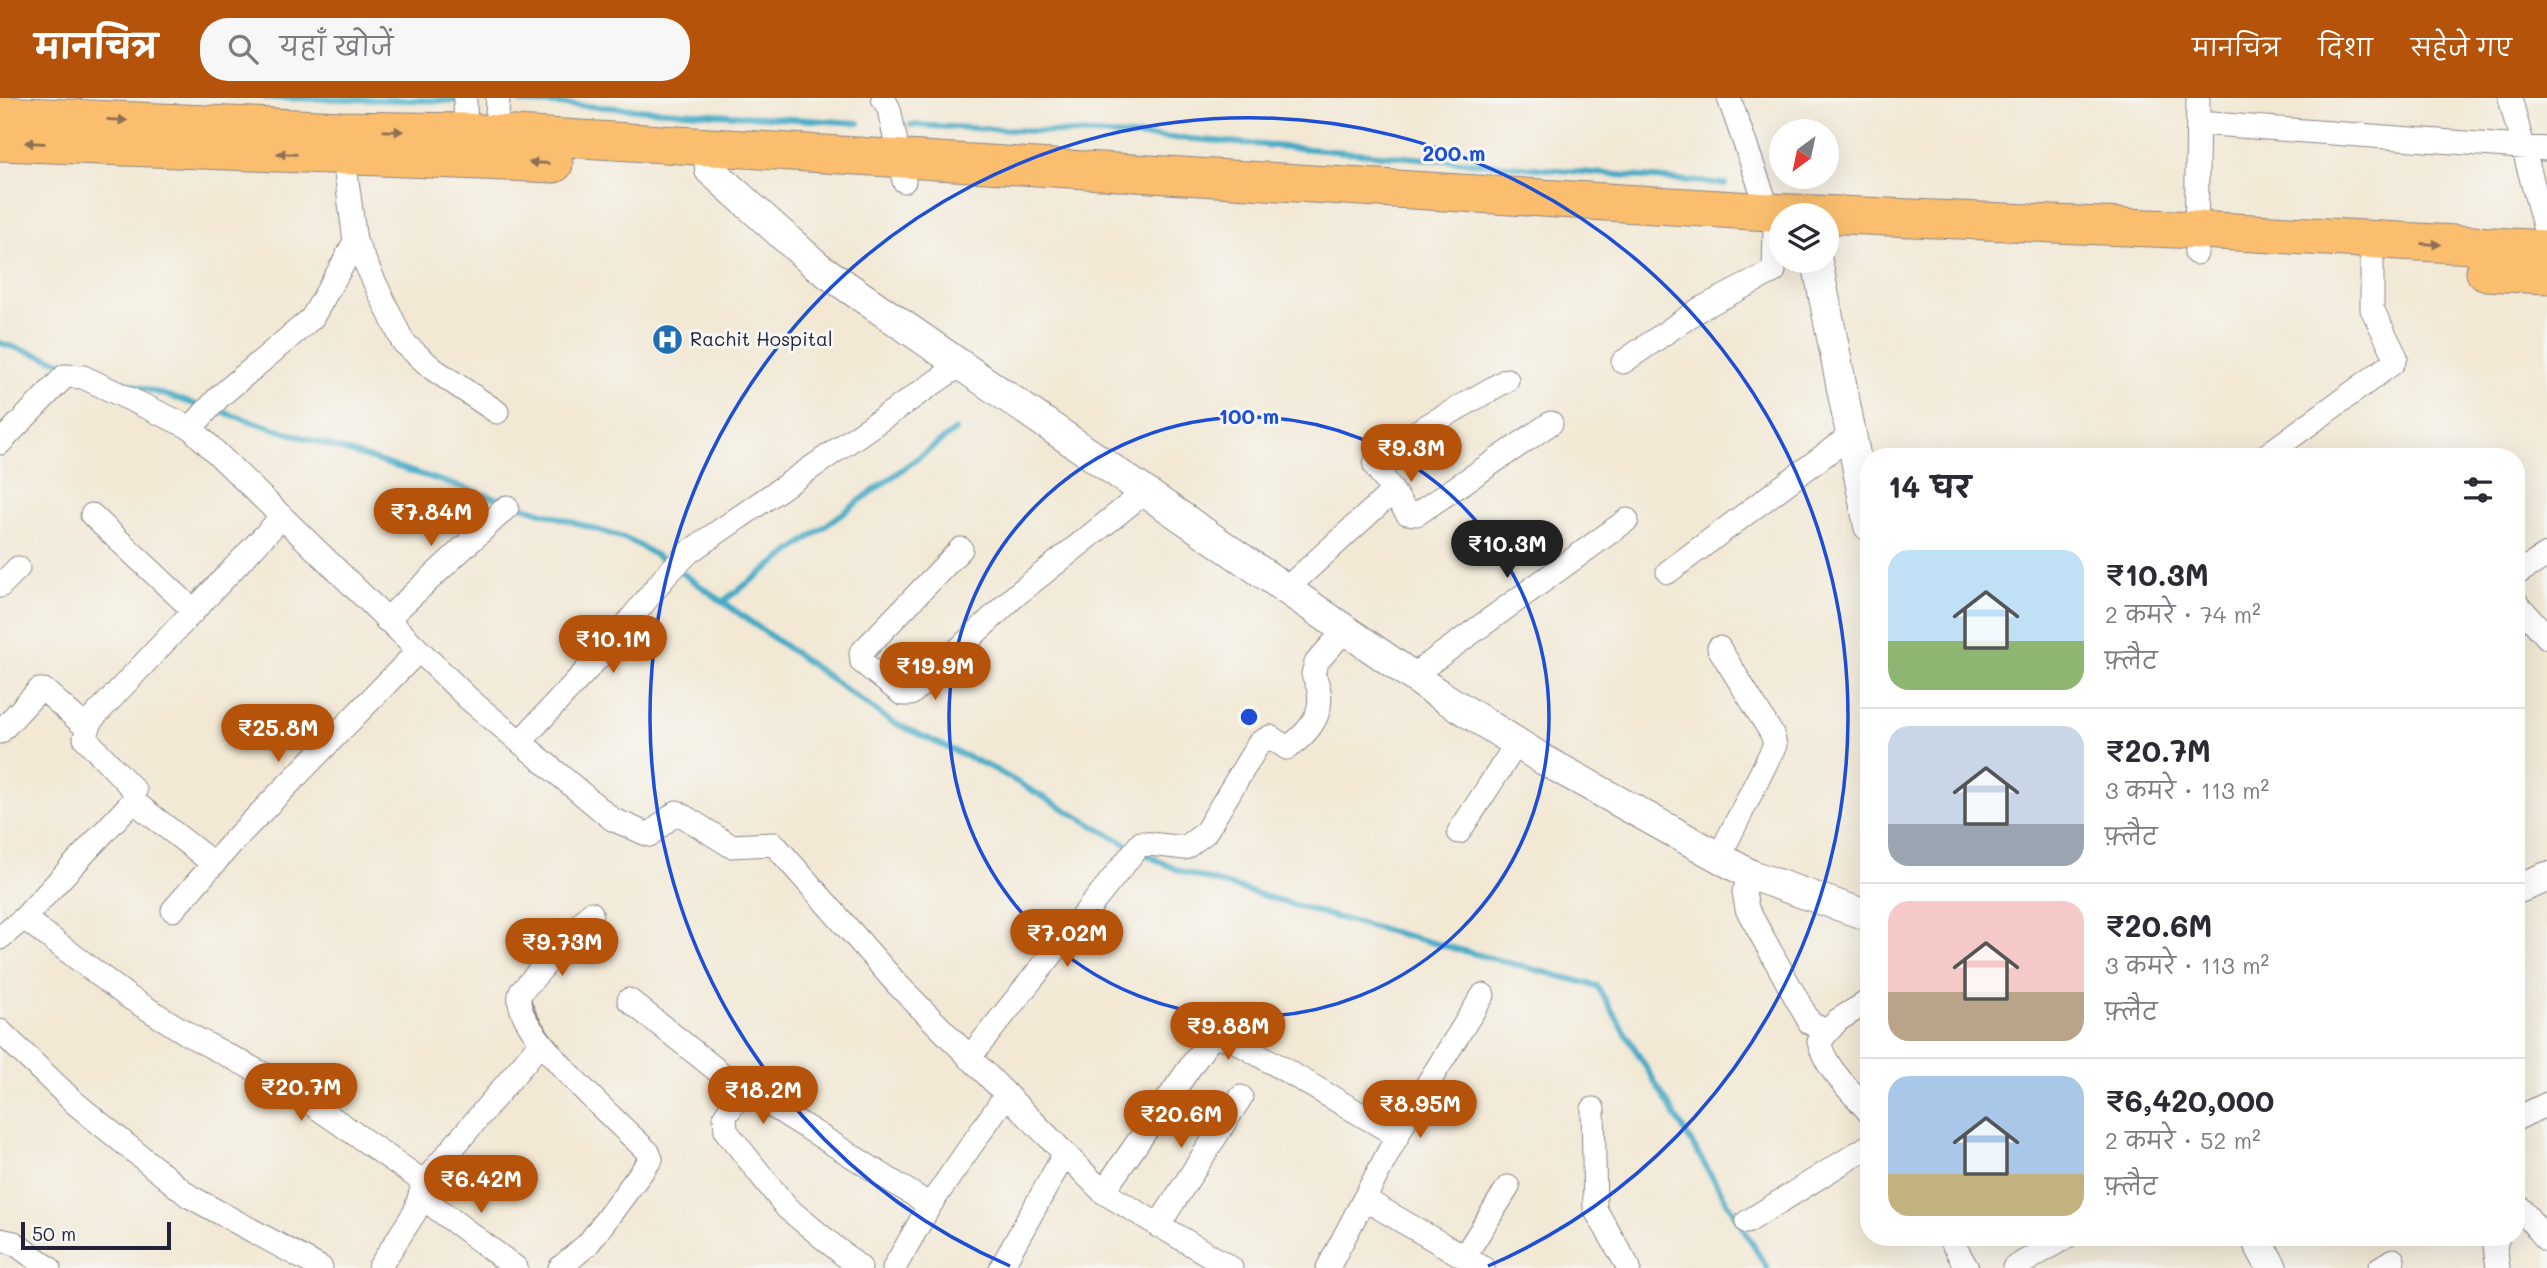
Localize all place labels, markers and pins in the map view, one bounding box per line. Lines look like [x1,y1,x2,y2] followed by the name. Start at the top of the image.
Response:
[650,322,684,356] hospital icon: Rachit Hospital
[690,326,833,351] place label: Rachit Hospital
[1362,424,1460,484] pin: ₹9.3M
[374,489,488,548] pin: ₹7.84M
[1450,520,1564,580] pin: ₹10.3M
[556,616,670,675] pin: ₹10.1M
[878,642,992,702] pin: ₹19.9M
[221,704,335,764] pin: ₹25.8M
[1237,705,1261,729] centre of rings
[1010,910,1124,969] pin: ₹7.02M
[505,918,619,978] pin: ₹9.73M
[1171,1002,1285,1062] pin: ₹9.88M
[244,1063,358,1123] pin: ₹20.7M
[706,1066,820,1126] pin: ₹18.2M
[1363,1080,1477,1140] pin: ₹8.95M
[1124,1090,1238,1150] pin: ₹20.6M
[424,1156,538,1215] pin: ₹6.42M

